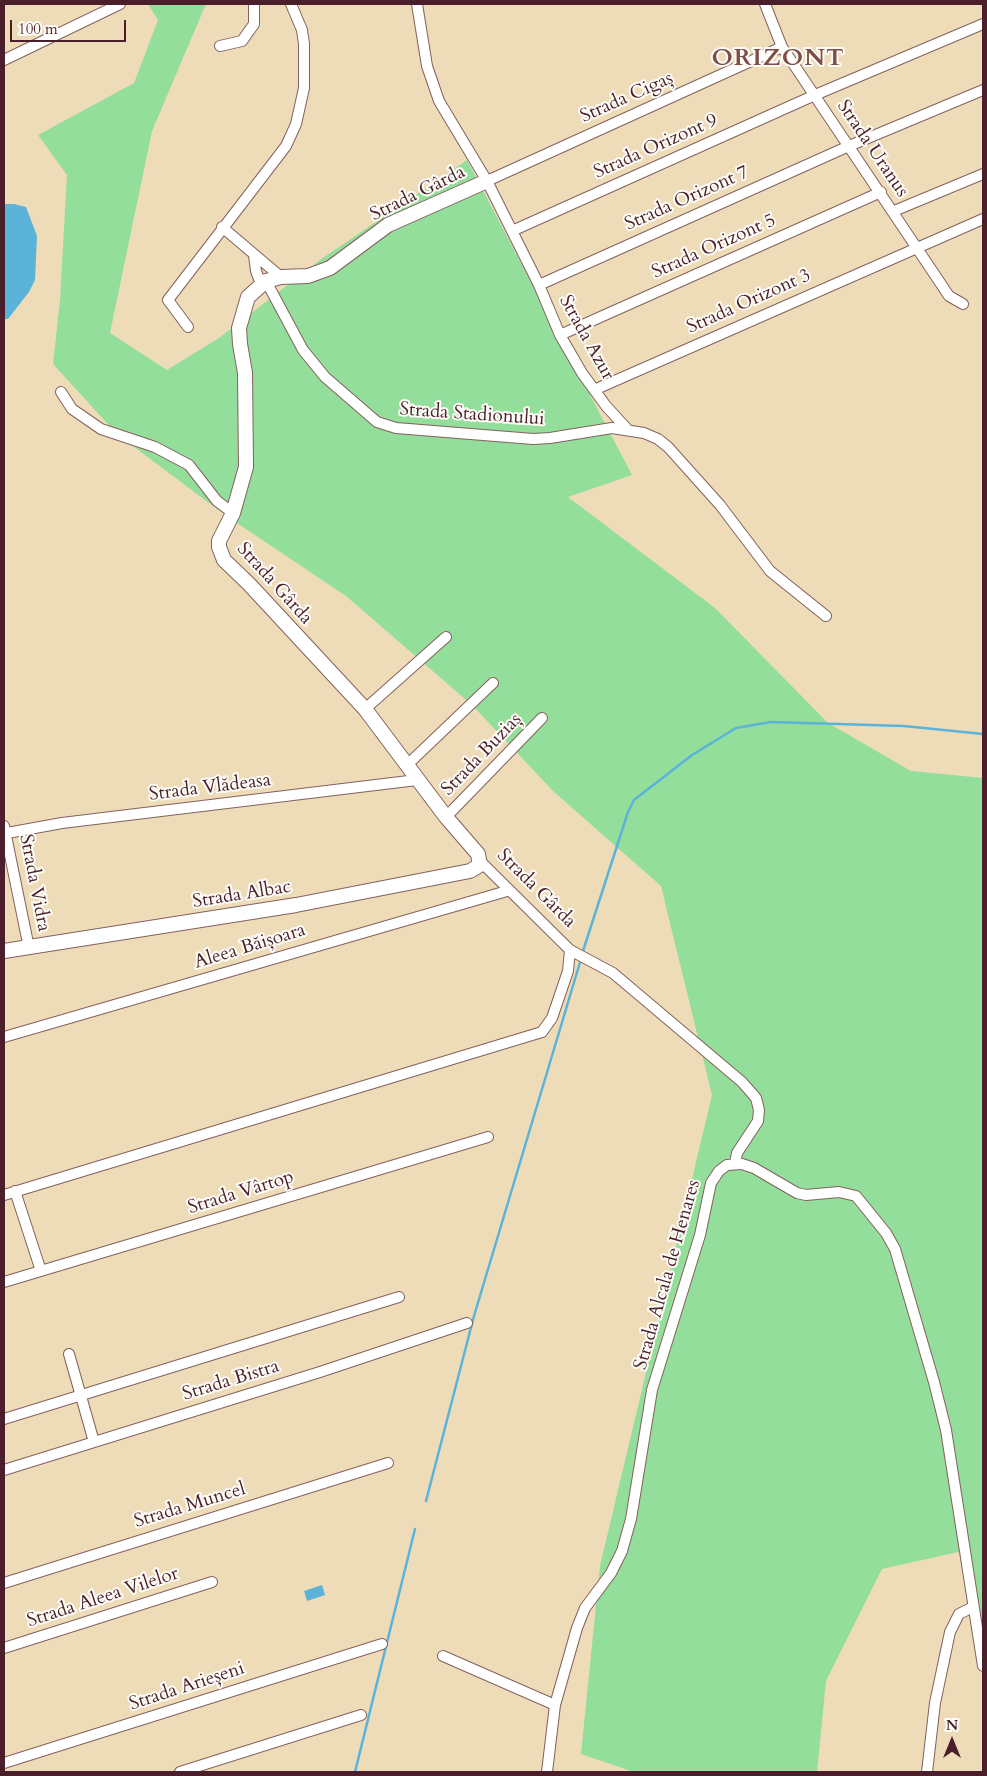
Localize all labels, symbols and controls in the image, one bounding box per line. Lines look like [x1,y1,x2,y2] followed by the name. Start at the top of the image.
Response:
[12,10,129,42] scale bar
[18,19,58,39] text: 100 m
[711,45,845,73] district label: ORIZONT
[577,67,677,129] street label: Strada Cigaș
[831,96,913,202] street label: Strada Uranus
[591,110,721,184] street label: Strada Orizont 9
[367,161,469,227] street label: Strada Gârda
[622,162,752,236] street label: Strada Orizont 7
[649,210,779,284] street label: Strada Orizont 5
[684,265,814,339] street label: Strada Orizont 3
[553,292,619,384] street label: Strada Azur
[399,399,545,431] street label: Strada Stadionului
[231,538,317,630] street label: Strada Gârda
[437,709,527,801] street label: Strada Buziaș
[148,769,272,807] street label: Strada Vlădeasa
[13,832,55,934] street label: Strada Vidra
[492,845,580,933] street label: Strada Gârda
[191,876,293,914] street label: Strada Albac
[192,919,308,975] street label: Aleea Băișoara
[185,1166,297,1220] street label: Strada Vârtop
[630,1177,706,1373] street label: Strada Alcala de Henares
[180,1356,282,1406] street label: Strada Bistra
[132,1478,248,1534] street label: Strada Muncel
[24,1563,182,1633] street label: Strada Aleea Vilelor
[127,1658,247,1716] street label: Strada Arieșeni
[927,1716,977,1766] north arrow
[946,1716,958,1735] text: N

